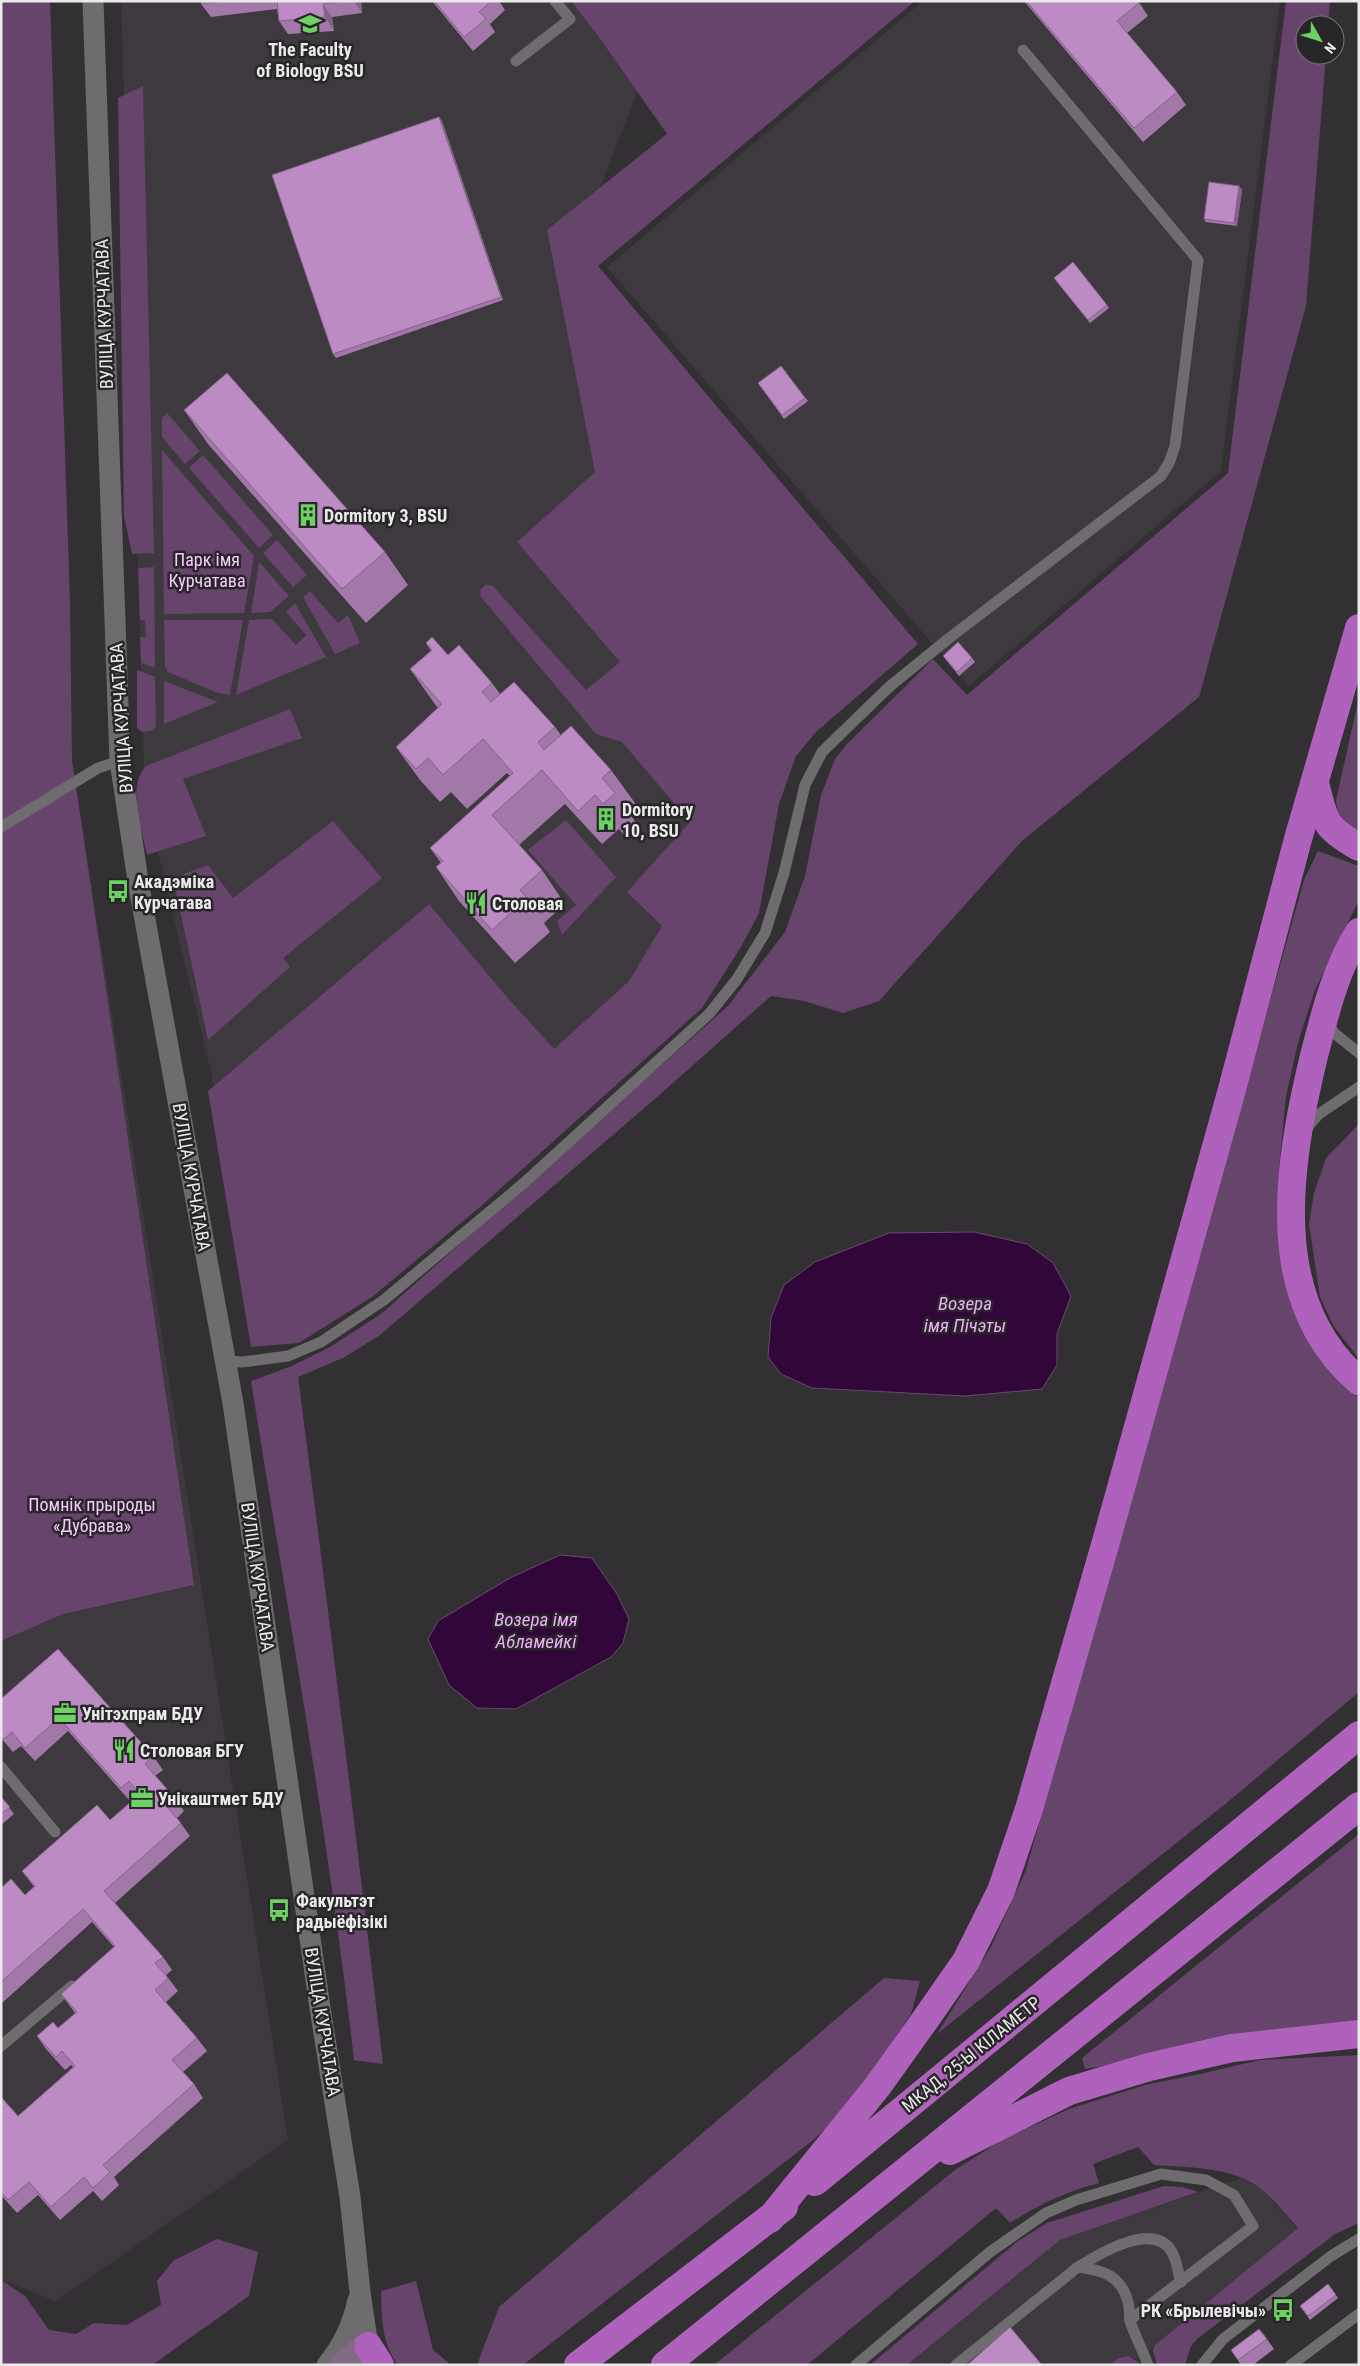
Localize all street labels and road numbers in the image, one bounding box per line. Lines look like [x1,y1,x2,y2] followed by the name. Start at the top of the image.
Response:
[91,238,117,389] street label: ВУЛІЦА КУРЧАТАВА
[105,642,137,794] street label: ВУЛІЦА КУРЧАТАВА
[169,1101,215,1253] street label: ВУЛІЦА КУРЧАТАВА
[237,1501,279,1653] street label: ВУЛІЦА КУРЧАТАВА
[301,1946,345,2098] street label: ВУЛІЦА КУРЧАТАВА
[897,1992,1045,2116] street label: МКАД, 25-Ы КІЛАМЕТР

